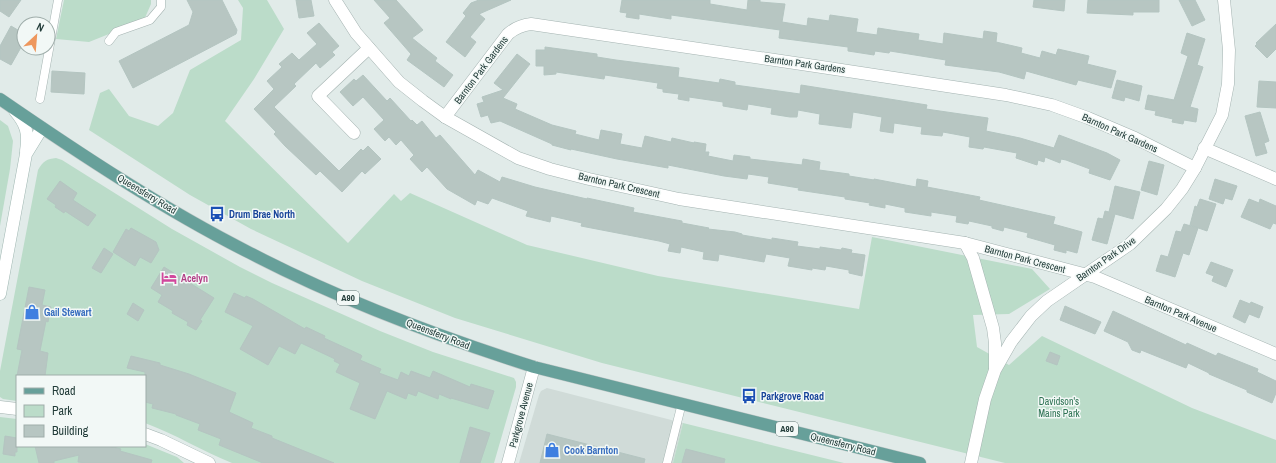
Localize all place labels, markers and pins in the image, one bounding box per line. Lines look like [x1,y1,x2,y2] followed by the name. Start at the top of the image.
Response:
[208,205,226,223] bus stop icon: Drum Brae North
[229,208,295,221] place label: Drum Brae North
[160,269,178,287] hotel icon: Acelyn
[181,272,208,285] place label: Acelyn
[23,303,41,321] shop icon: Gail Stewart
[44,306,92,319] place label: Gail Stewart
[740,387,758,405] bus stop icon: Parkgrove Road
[761,390,824,403] place label: Parkgrove Road
[543,441,561,459] shop icon: Cook Barnton
[564,444,618,457] place label: Cook Barnton

